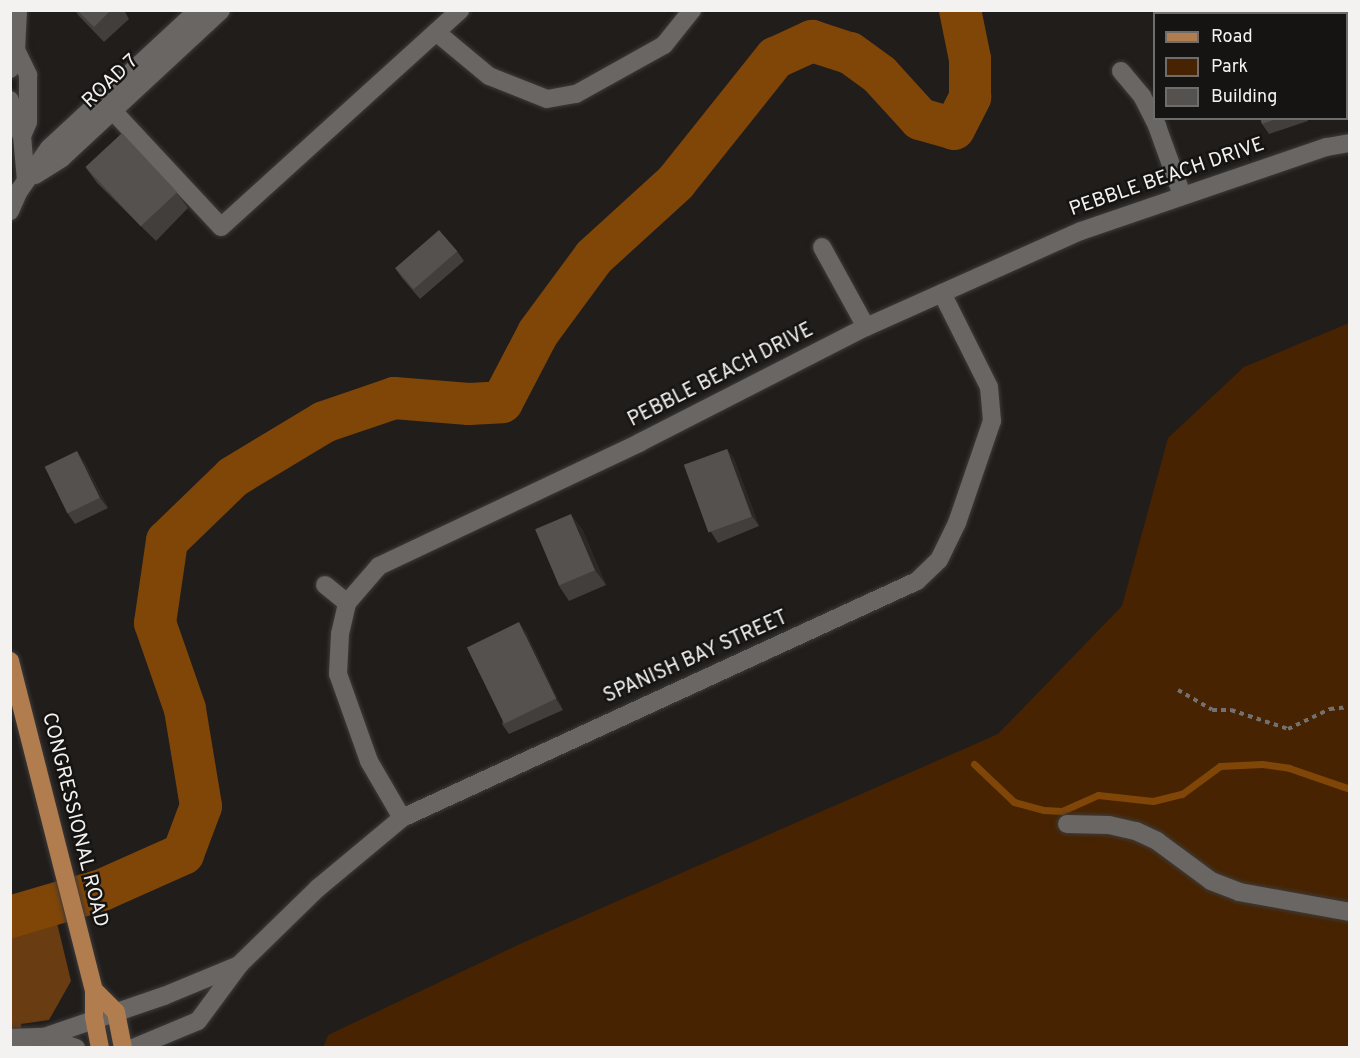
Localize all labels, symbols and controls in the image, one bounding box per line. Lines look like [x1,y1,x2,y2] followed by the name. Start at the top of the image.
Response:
[1153,12,1348,120] legend
[1211,26,1253,49] text: Road
[78,50,144,114] street label: ROAD 7
[1211,56,1248,79] text: Park
[1211,86,1277,109] text: Building
[1066,133,1268,223] street label: PEBBLE BEACH DRIVE
[624,319,818,433] street label: PEBBLE BEACH DRIVE
[600,606,792,710] street label: SPANISH BAY STREET
[36,710,112,930] street label: CONGRESSIONAL ROAD

